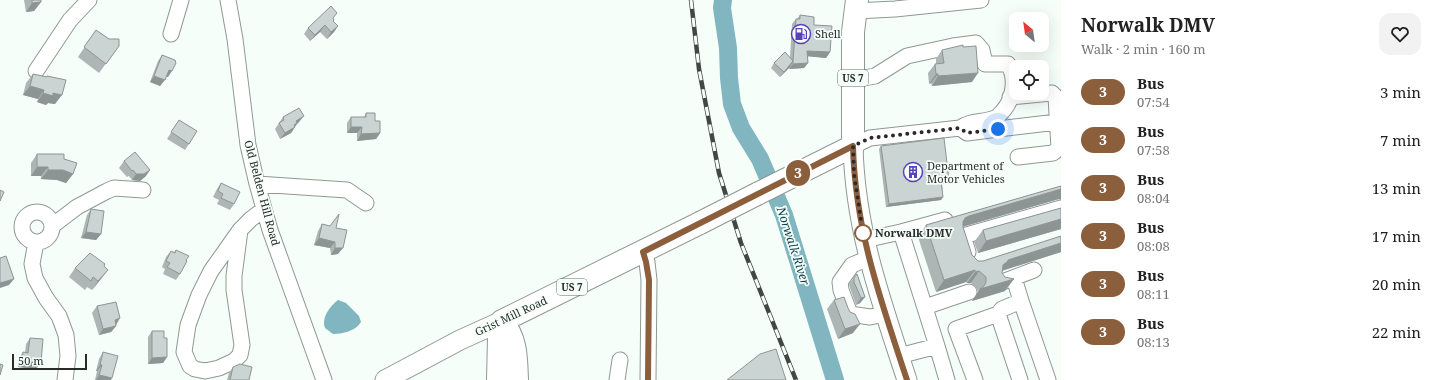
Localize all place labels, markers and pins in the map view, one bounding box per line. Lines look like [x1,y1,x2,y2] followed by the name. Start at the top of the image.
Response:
[790,23,812,45] fuel station icon: Shell
[815,26,841,41] place label: Shell
[927,158,1005,186] place label: Department of Motor Vehicles
[902,161,924,183] building icon: Department of Motor Vehicles
[854,224,872,242] marker: Norwalk DMV
[875,225,953,240] place label: Norwalk DMV

